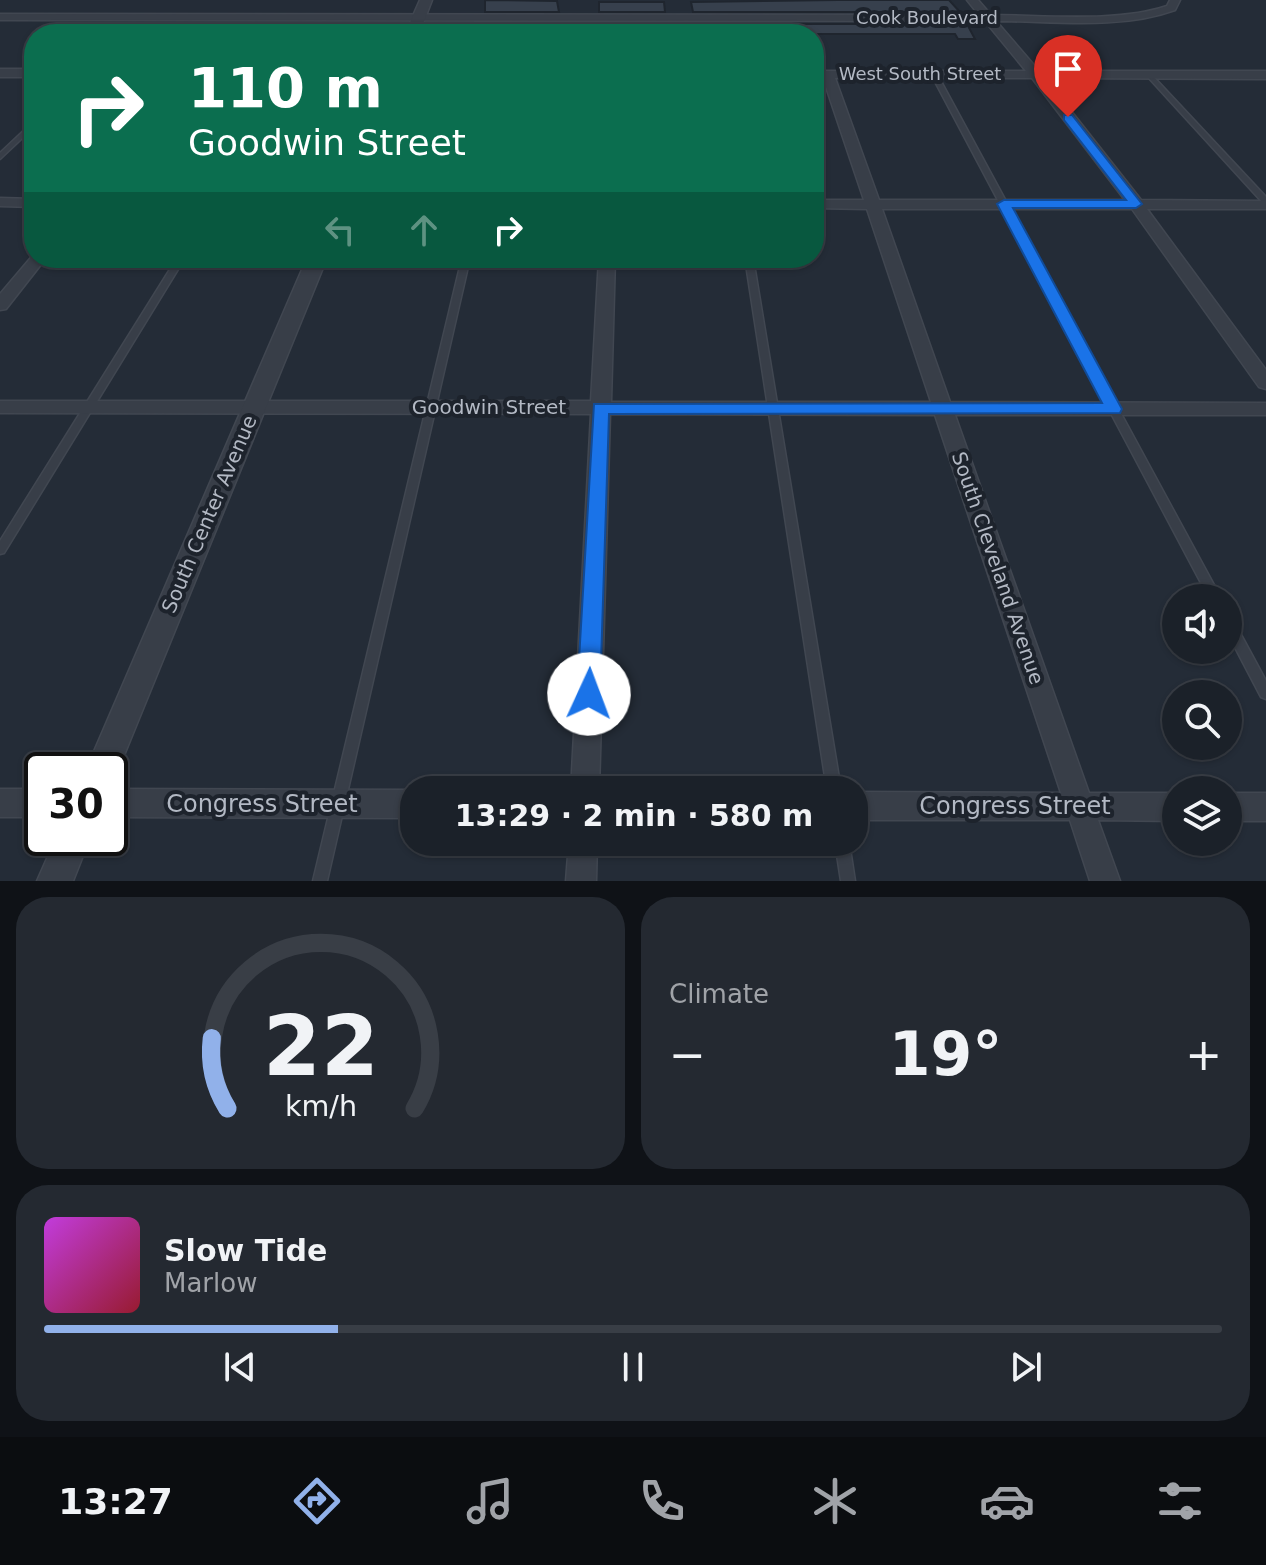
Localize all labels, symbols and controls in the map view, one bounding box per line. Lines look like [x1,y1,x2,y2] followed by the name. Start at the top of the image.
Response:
[856,7,998,28] street label: Cook Boulevard
[1034,35,1102,117] pin
[1046,47,1090,91] icon: arrive
[188,55,383,120] text: 110 m
[56,56,160,160] icon: right
[839,63,1001,84] street label: West South Street
[188,122,466,163] text: Goodwin Street
[318,208,362,252] icon: left
[402,208,446,252] icon: ahead
[486,208,530,252] icon: right
[412,395,566,419] street label: Goodwin Street
[156,412,262,616] street label: South Center Avenue
[947,449,1049,687] street label: South Cleveland Avenue
[1162,584,1242,856] map controls
[1162,584,1242,664] button: sound
[547,652,631,736] position arrow
[1162,680,1242,760] button: search
[24,752,128,856] speed limit sign: 30
[1162,776,1242,856] button: layers
[166,790,358,818] street label: Congress Street
[919,792,1111,820] street label: Congress Street
[455,798,813,833] text: 13:29 · 2 min · 580 m
[669,979,769,1009] text: Climate
[263,998,378,1095] text: 22
[889,1019,1002,1089] text: 19°
[669,1029,706,1080] text: −
[1185,1029,1222,1080] text: +
[284,1089,357,1123] text: km/h
[164,1233,327,1268] text: Slow Tide
[164,1268,257,1298] text: Marlow
[218,1345,262,1389] icon: previous
[611,1345,655,1389] icon: pause
[1004,1345,1048,1389] icon: next
[289,1473,345,1529] icon: directions
[462,1473,518,1529] icon: music
[634,1473,690,1529] icon: phone
[807,1473,863,1529] icon: climate
[979,1473,1035,1529] icon: car
[1152,1473,1208,1529] icon: filters
[58,1481,173,1522] text: 13:27

